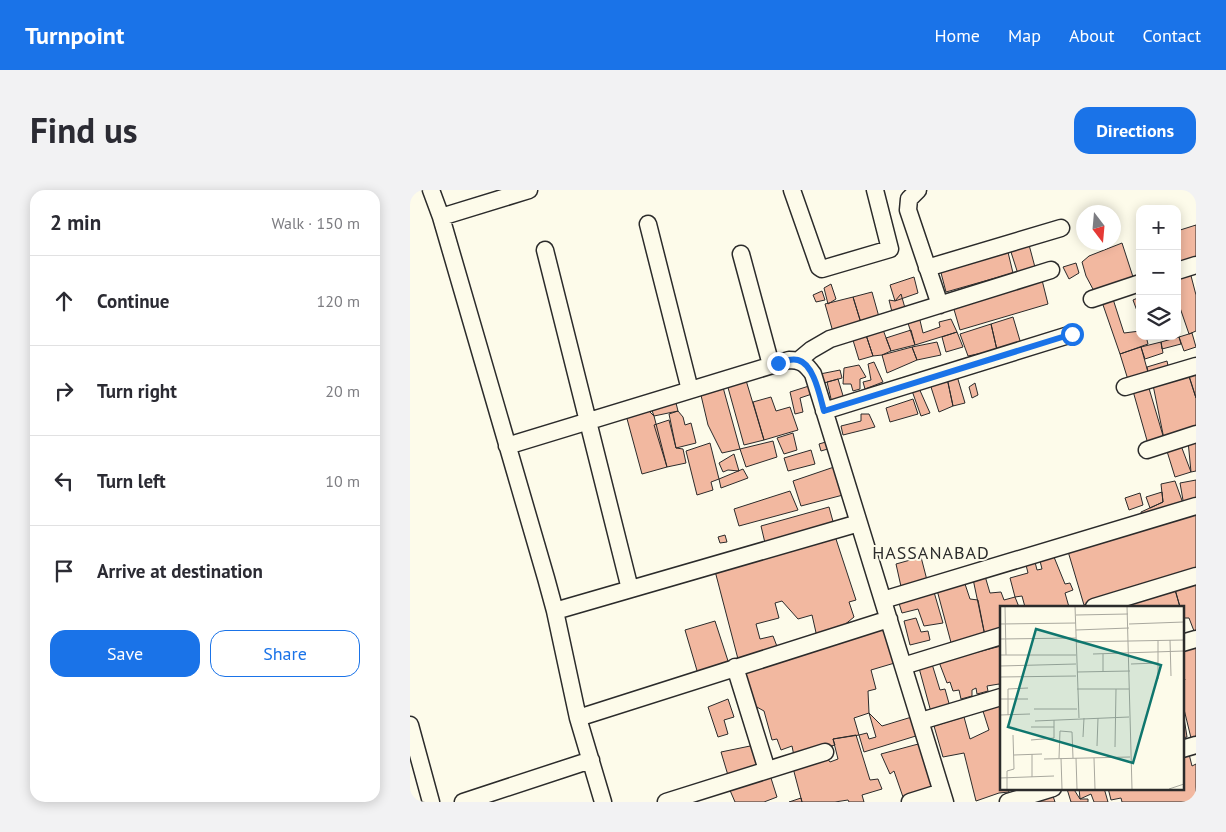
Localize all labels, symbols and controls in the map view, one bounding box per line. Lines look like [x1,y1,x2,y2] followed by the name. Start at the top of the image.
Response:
[25,20,124,51] text: Turnpoint
[934,24,980,47] text: Home
[1008,24,1041,47] text: Map
[1069,24,1115,47] text: About
[1143,24,1201,47] text: Contact
[30,107,138,153] text: Find us
[1074,107,1196,154] button: Directions
[1076,205,1121,250] north arrow
[1136,205,1181,340] map controls
[1136,205,1181,250] button: +
[50,209,101,236] text: 2 min
[271,213,360,233] text: Walk · 150 m
[1136,250,1181,295] button: −
[50,287,78,315] icon: ahead
[97,289,169,313] text: Continue
[317,291,360,311] text: 120 m
[1136,295,1181,340] button: layers
[1061,323,1084,346] route start
[767,352,790,375] route end
[50,377,78,405] icon: right
[97,379,177,403] text: Turn right
[325,381,360,401] text: 20 m
[50,467,78,495] icon: left
[97,469,166,493] text: Turn left
[325,471,360,491] text: 10 m
[872,541,990,564] district label: HASSANABAD
[50,557,78,585] icon: arrive
[97,559,263,583] text: Arrive at destination
[1000,606,1184,790] inset map
[50,630,200,677] button: Save
[210,630,360,677] button: Share

